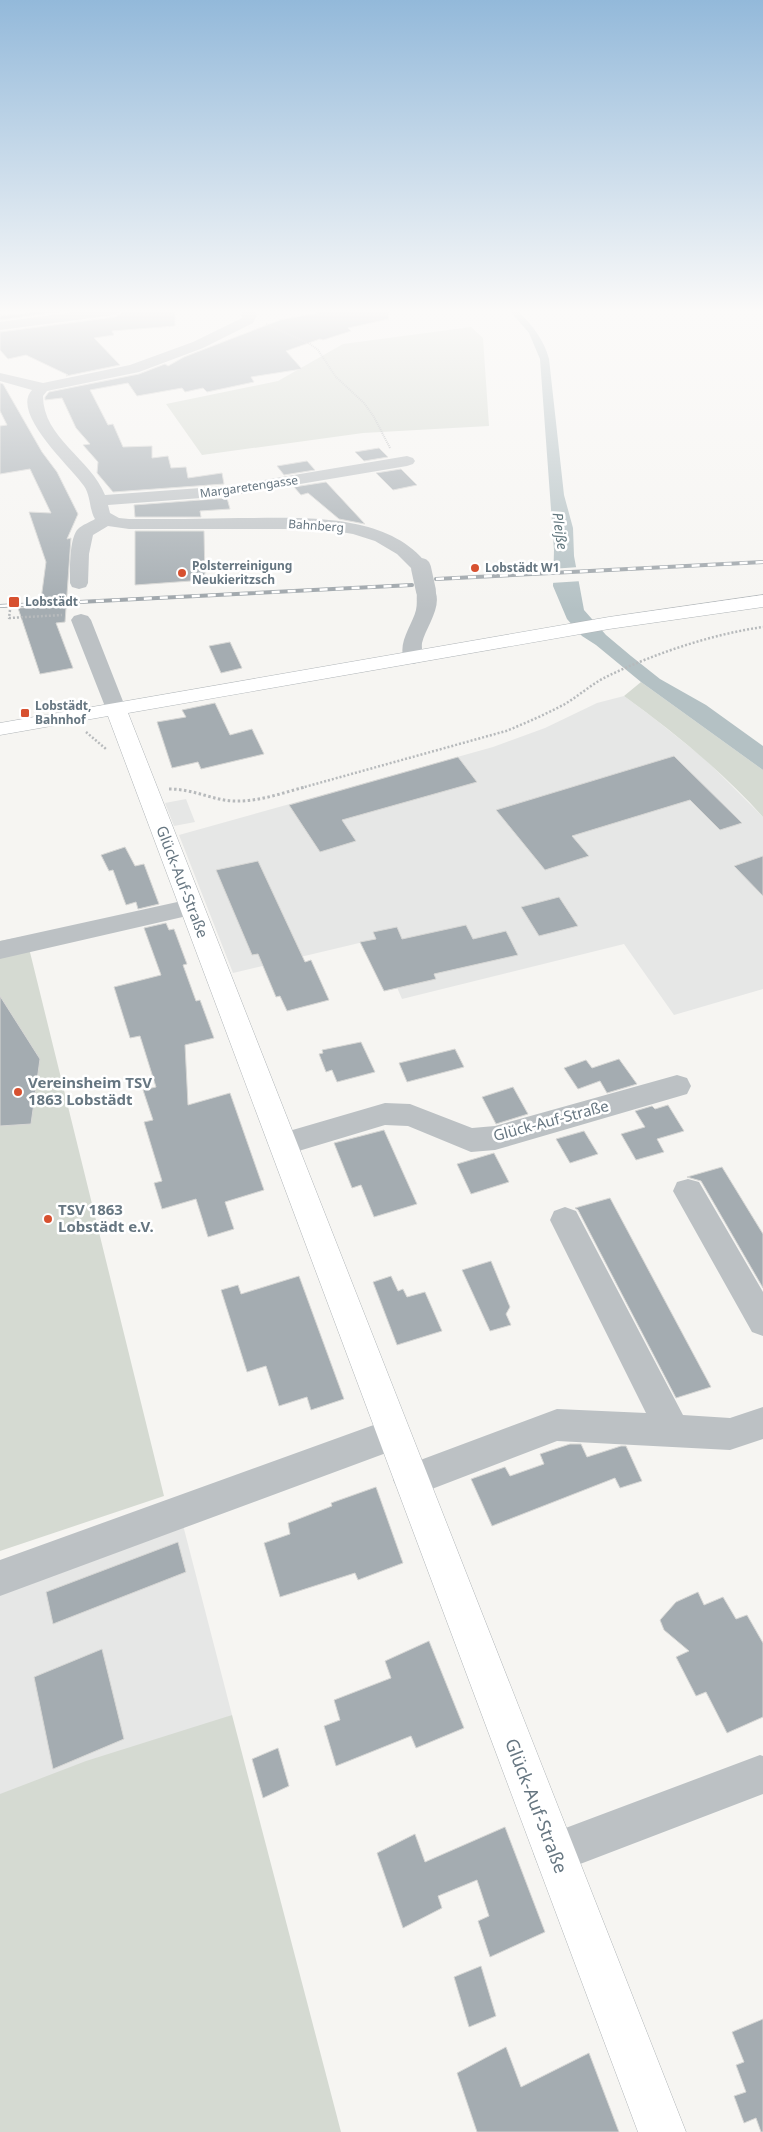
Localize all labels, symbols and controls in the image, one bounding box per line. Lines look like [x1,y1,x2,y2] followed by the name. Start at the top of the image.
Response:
[199,471,299,502] street label: Margaretengasse
[548,511,573,551] water label: Pleiße
[288,515,344,536] street label: Bahnberg
[192,557,292,588] place label: Polsterreinigung Neukieritzsch
[485,559,560,576] place label: Lobstädt W1
[469,562,481,574] marker: Lobstädt W1
[176,567,188,579] marker: Polsterreinigung Neukieritzsch
[25,593,78,610] place label: Lobstädt
[7,595,21,609] marker: Lobstädt
[35,697,91,728] place label: Lobstädt, Bahnhof
[19,707,31,719] marker: Lobstädt, Bahnhof
[152,823,214,941] street label: Glück-Auf-Straße
[28,1072,152,1109] place label: Vereinsheim TSV 1863 Lobstädt
[12,1086,24,1098] marker: Vereinsheim TSV 1863 Lobstädt
[491,1095,611,1145] street label: Glück-Auf-Straße
[58,1199,154,1236] place label: TSV 1863 Lobstädt e.V.
[42,1213,54,1225] marker: TSV 1863 Lobstädt e.V.
[500,1735,574,1877] street label: Glück-Auf-Straße

